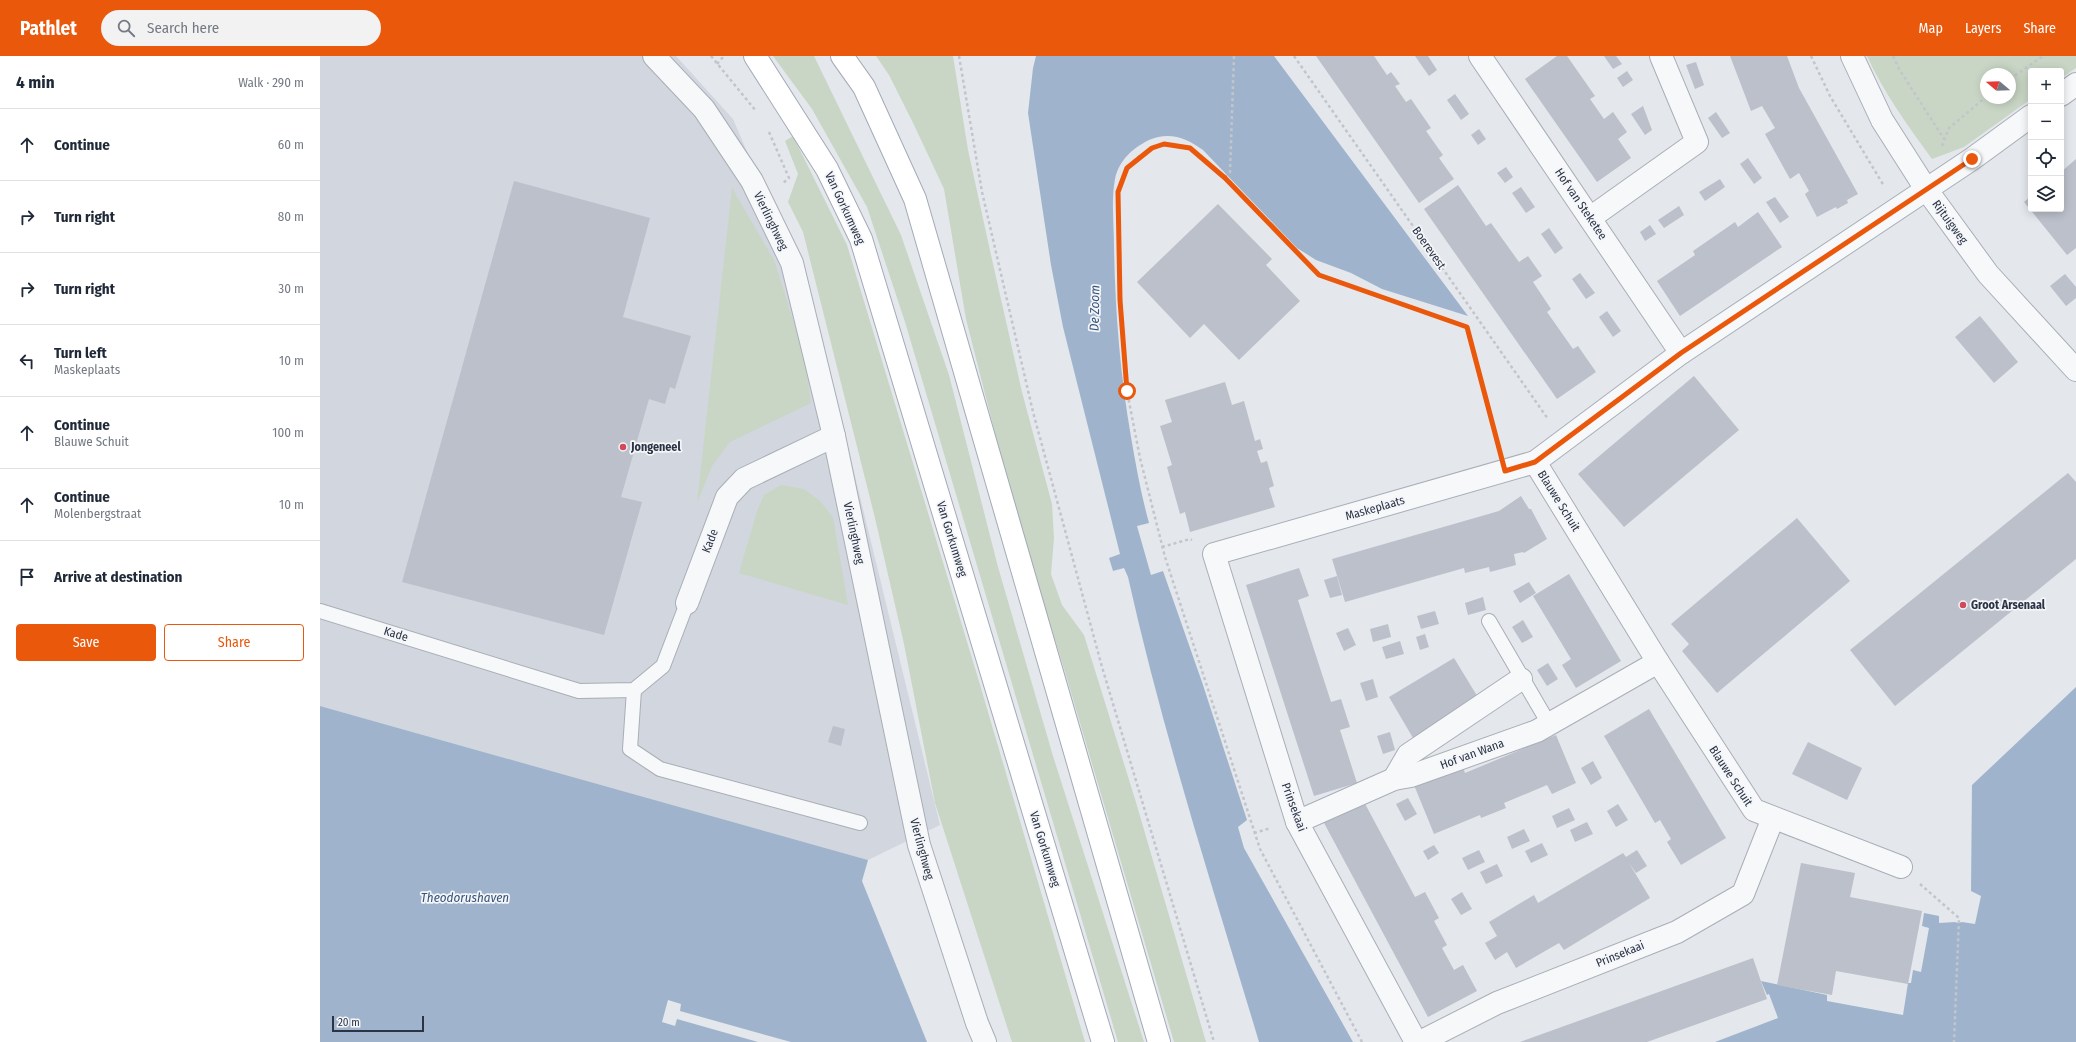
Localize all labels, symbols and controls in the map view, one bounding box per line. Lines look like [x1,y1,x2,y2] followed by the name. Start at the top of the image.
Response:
[101,10,381,46] search box
[20,17,77,40] text: Pathlet
[115,17,137,39] icon: search
[147,19,219,37] text: Search here
[1919,20,1943,37] text: Map
[1965,20,2001,37] text: Layers
[2023,20,2056,37] text: Share
[1980,68,2016,104] north arrow
[2028,68,2064,212] map controls
[2028,68,2064,104] button: +
[16,72,55,93] text: 4 min
[238,75,304,90] text: Walk · 290 m
[2028,104,2064,140] button: −
[16,134,38,156] icon: ahead
[54,136,110,154] text: Continue
[278,137,304,152] text: 60 m
[2028,140,2064,176] button: locate
[1963,150,1981,168] route end
[1552,166,1610,242] street label: Hof van Steketee
[822,169,868,247] street label: Van Gorkumweg
[2028,176,2064,212] button: layers
[751,190,791,253] street label: Vierlinghweg
[1929,197,1971,247] street label: Rijtuigweg
[16,206,38,228] icon: right
[54,208,115,226] text: Turn right
[278,209,304,224] text: 80 m
[1409,224,1449,272] street label: Boerevest
[16,278,38,300] icon: right
[54,280,115,298] text: Turn right
[278,281,304,296] text: 30 m
[1087,285,1102,331] water label: De Zoom
[54,344,107,362] text: Turn left
[16,350,38,372] icon: left
[279,353,304,368] text: 10 m
[54,362,120,377] text: Maskeplaats
[1118,382,1136,400] route start
[54,416,110,434] text: Continue
[16,422,38,444] icon: ahead
[272,425,304,440] text: 100 m
[54,434,129,449] text: Blauwe Schuit
[630,440,681,454] place label: Jongeneel
[618,442,628,452] marker: Jongeneel
[1535,468,1583,534] street label: Blauwe Schuit
[54,488,110,506] text: Continue
[1344,493,1406,523] street label: Maskeplaats
[16,494,38,516] icon: ahead
[279,497,304,512] text: 10 m
[934,499,970,579] street label: Van Gorkumweg
[841,501,867,566] street label: Vierlinghweg
[54,506,141,521] text: Molenbergstraat
[699,527,721,555] street label: Kade
[16,566,38,588] icon: arrive
[54,568,182,586] text: Arrive at destination
[1971,598,2046,612] place label: Groot Arsenaal
[1958,600,1968,610] marker: Groot Arsenaal
[16,624,156,661] button: Save
[164,624,304,661] button: Share
[382,624,410,644] street label: Kade
[1438,736,1506,772] street label: Hof van Wana
[1706,743,1756,809] street label: Blauwe Schuit
[1279,781,1309,833] street label: Prinsekaai
[1027,809,1063,889] street label: Van Gorkumweg
[907,817,937,882] street label: Vierlinghweg
[421,890,509,905] water label: Theodorushaven
[1594,938,1646,970] street label: Prinsekaai
[332,1014,424,1033] scale bar
[338,1016,360,1029] text: 20 m

